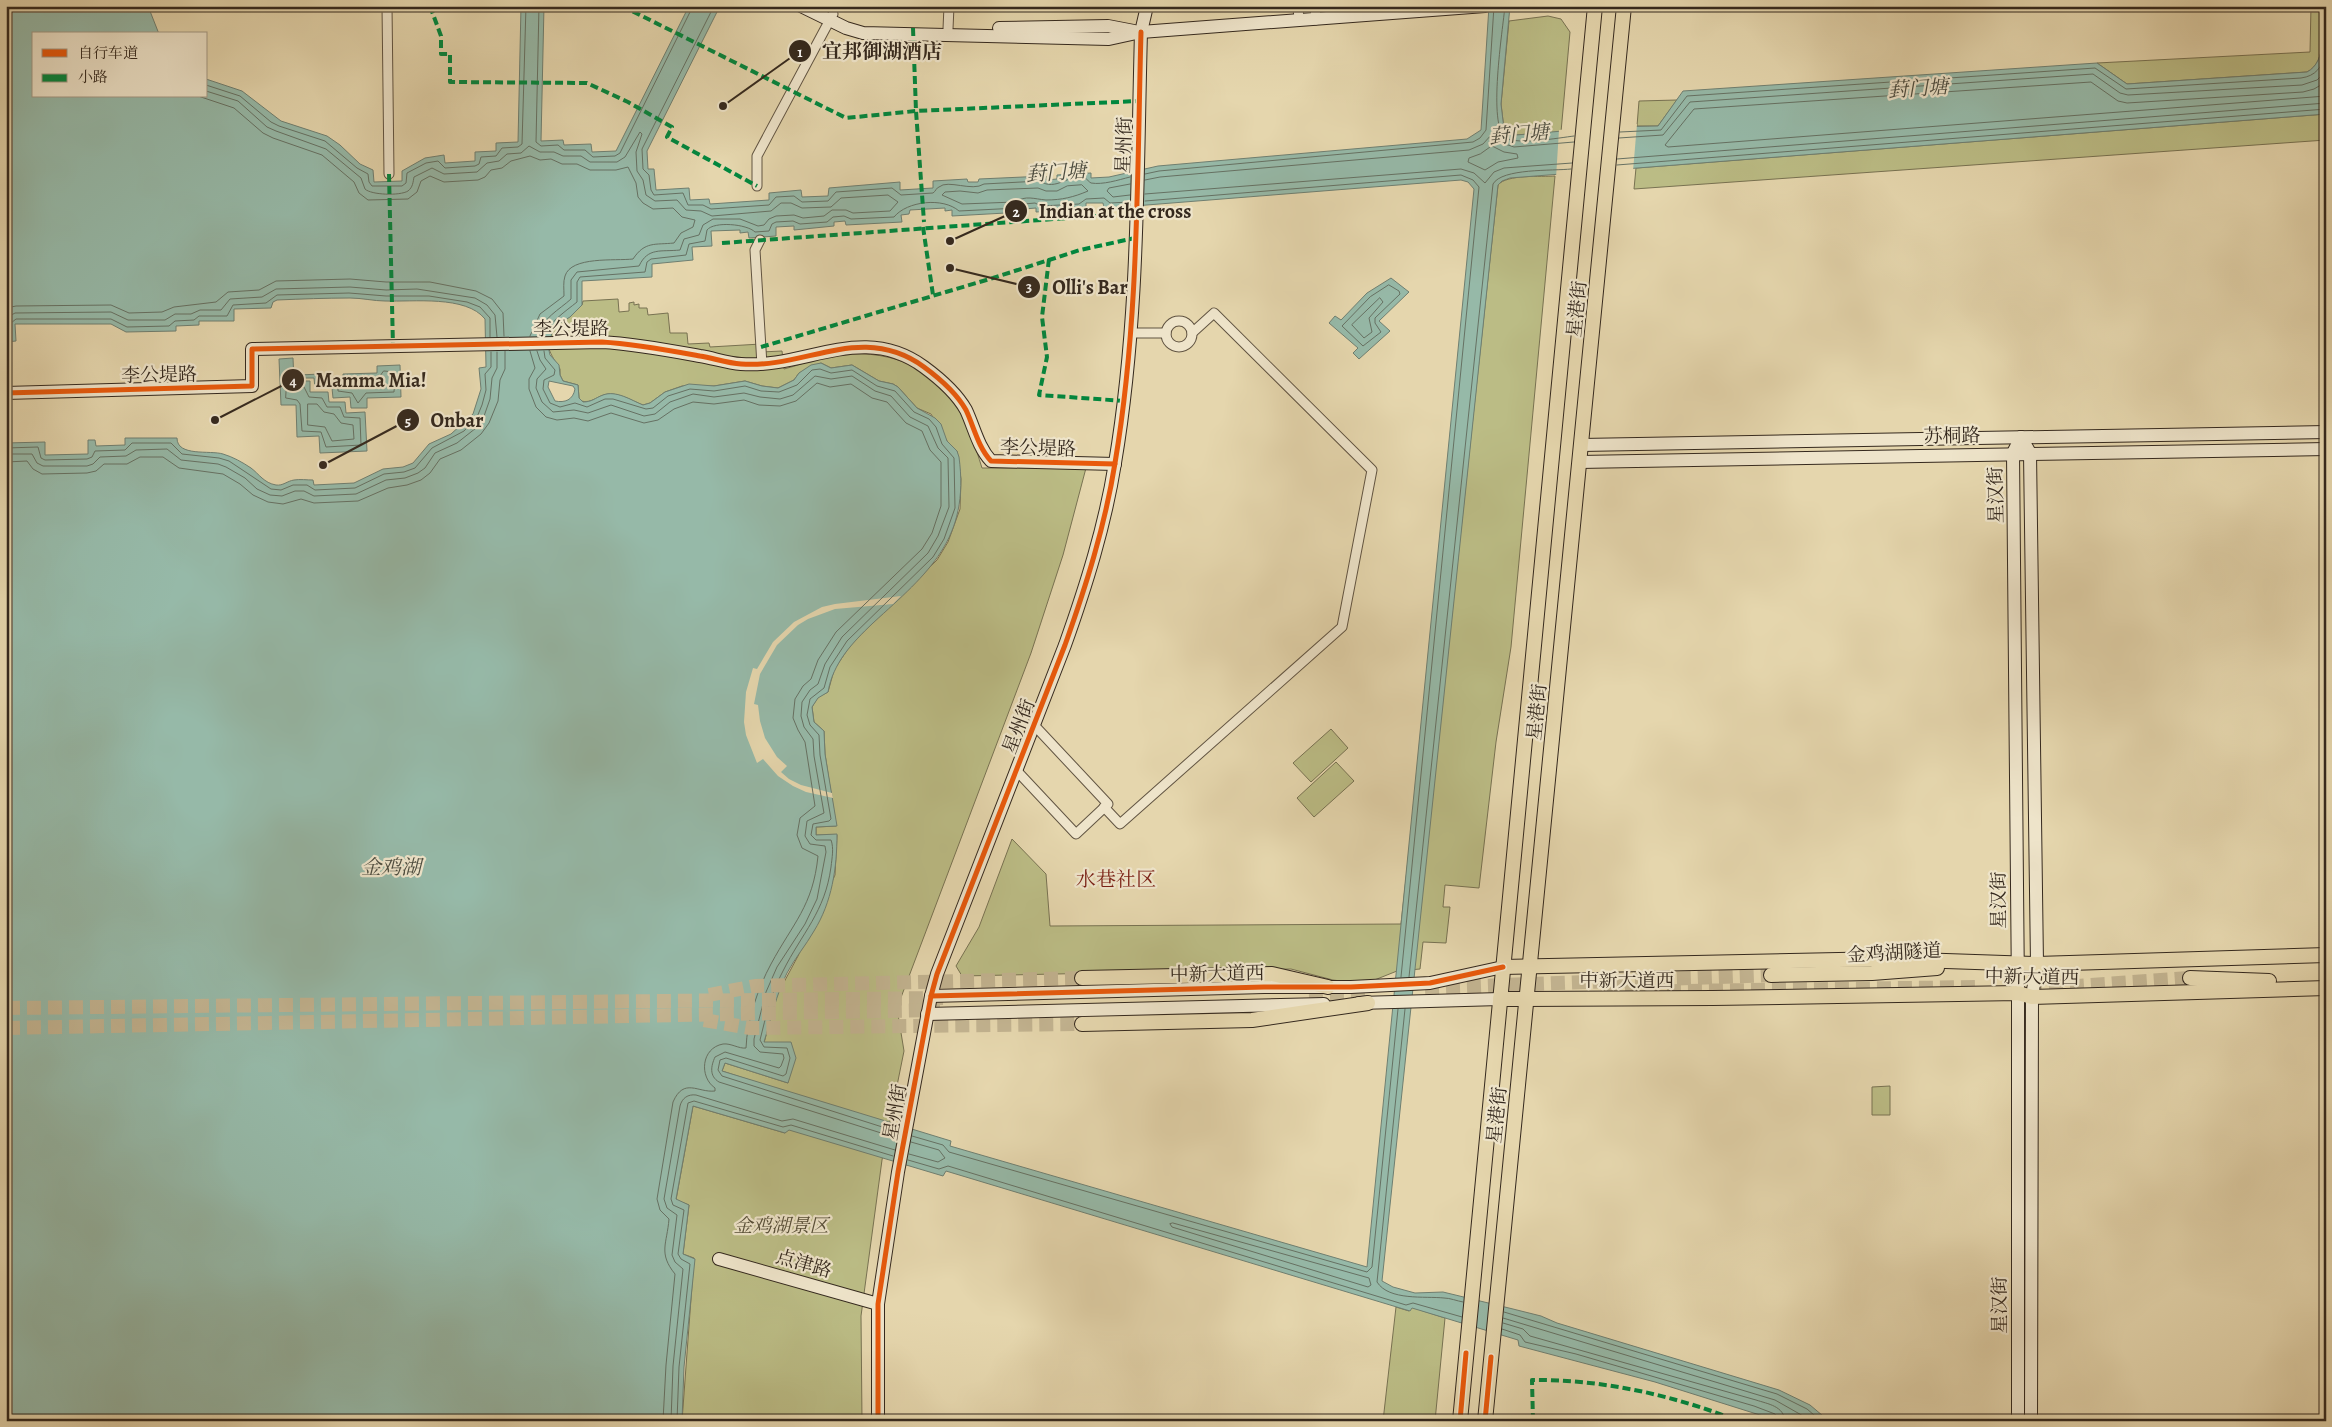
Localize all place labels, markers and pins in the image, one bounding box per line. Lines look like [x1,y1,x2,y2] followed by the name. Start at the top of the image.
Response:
[787,34,952,69] callout: 宜邦御湖酒店
[1004,194,1201,229] callout: Indian at the cross
[1017,269,1137,304] callout: Olli's Bar
[281,363,437,398] callout: Mamma Mia!
[395,403,493,438] callout: Onbar

